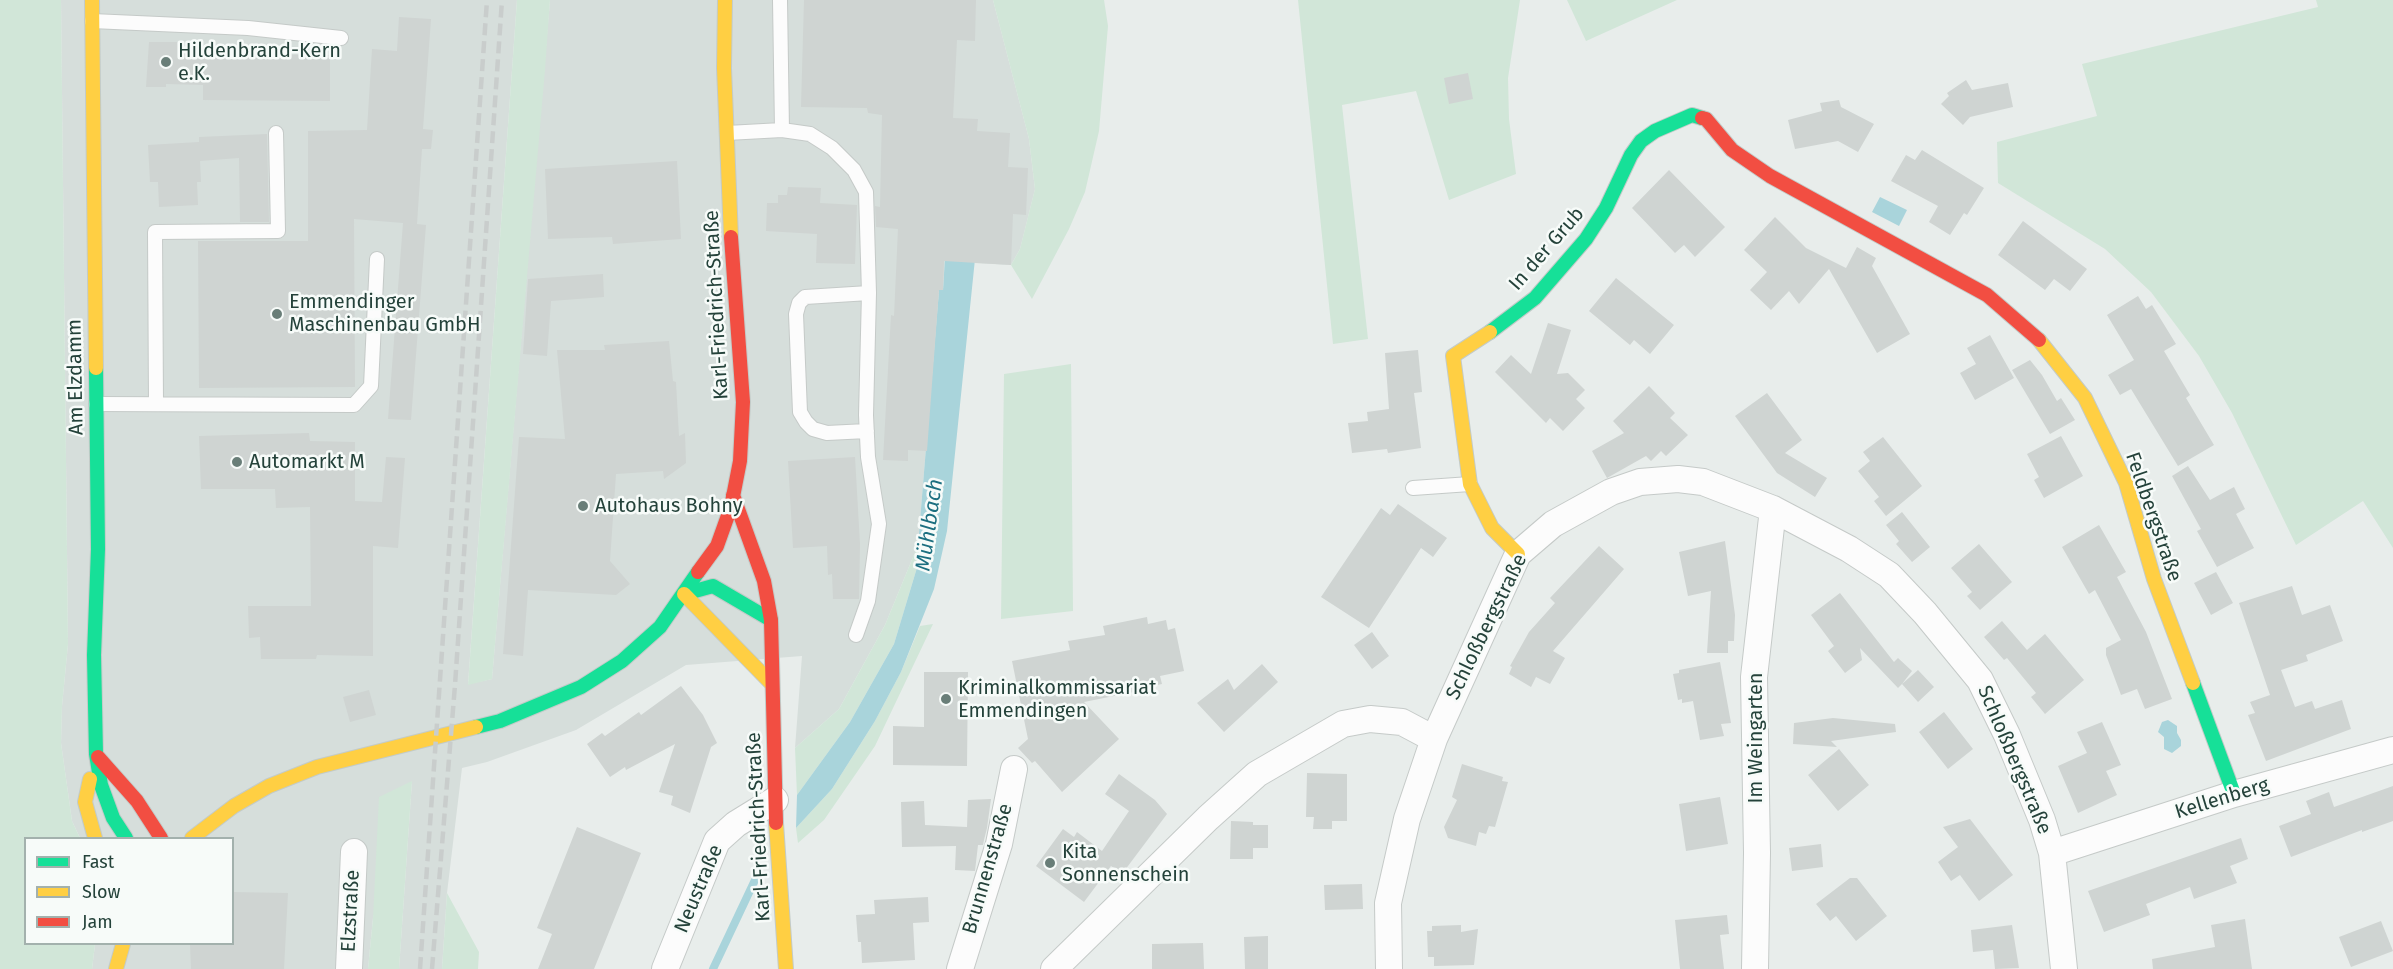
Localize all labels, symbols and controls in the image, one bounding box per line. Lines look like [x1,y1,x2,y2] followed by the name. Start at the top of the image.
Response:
[178,39,341,86] place label: Hildenbrand-Kern e.K.
[159,55,173,69] marker: Hildenbrand-Kern e.K.
[1504,202,1590,296] street label: In der Grub
[700,210,734,400] street label: Karl-Friedrich-Straße
[289,290,481,337] place label: Emmendinger Maschinenbau GmbH
[270,307,284,321] marker: Emmendinger Maschinenbau GmbH
[63,319,89,435] street label: Am Elzdamm
[2120,449,2186,585] street label: Feldbergstraße
[249,450,365,474] place label: Automarkt M
[230,455,244,469] marker: Automarkt M
[911,477,949,573] water label: Mühlbach
[595,494,743,518] place label: Autohaus Bohny
[576,499,590,513] marker: Autohaus Bohny
[1441,550,1533,704] street label: Schloßbergstraße
[1744,672,1768,804] street label: Im Weingarten
[958,676,1156,723] place label: Kriminalkommissariat Emmendingen
[1972,682,2056,838] street label: Schloßbergstraße
[939,692,953,706] marker: Kriminalkommissariat Emmendingen
[742,732,776,922] street label: Karl-Friedrich-Straße
[2172,773,2272,825] street label: Kellenberg
[958,801,1018,937] street label: Brunnenstraße
[24,837,234,945] legend
[1062,840,1190,887] place label: Kita Sonnenschein
[670,841,728,937] street label: Neustraße
[82,851,114,873] text: Fast
[1043,856,1057,870] marker: Kita Sonnenschein
[337,869,365,953] street label: Elzstraße
[82,881,120,903] text: Slow
[82,911,113,933] text: Jam

